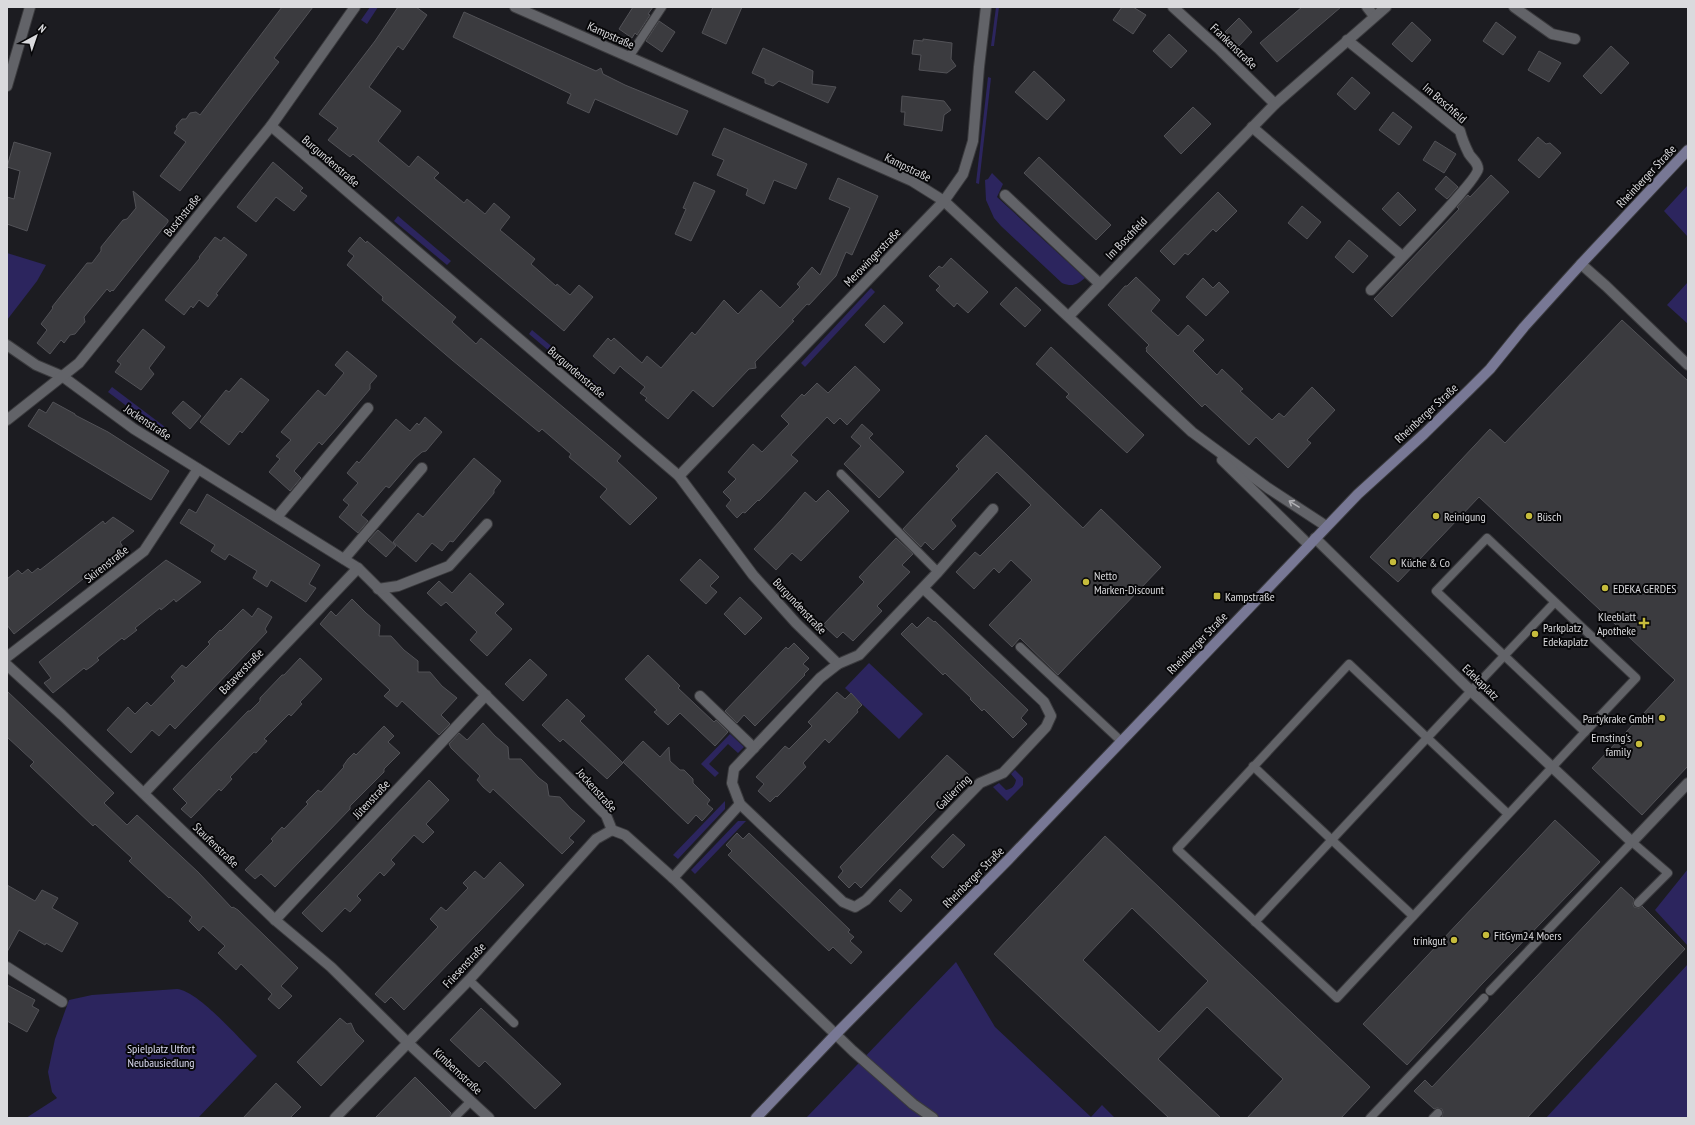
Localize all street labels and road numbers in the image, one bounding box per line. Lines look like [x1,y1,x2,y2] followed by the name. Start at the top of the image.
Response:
[585,18,637,52] street label: Kampstraße
[1207,20,1261,72] street label: Frankenstraße
[1420,80,1470,126] street label: Im Boschfeld
[299,132,363,190] street label: Burgundenstraße
[1613,141,1679,211] street label: Rheinberger Straße
[882,149,934,185] street label: Kampstraße
[160,191,204,239] street label: Buschstraße
[1102,214,1150,262] street label: Im Boschfeld
[840,225,904,289] street label: Merowingerstraße
[545,343,609,401] street label: Burgundenstraße
[1391,380,1461,446] street label: Rheinberger Straße
[121,400,174,443] street label: Jockenstraße
[81,542,131,586] street label: Skirenstraße
[770,575,830,637] street label: Burgundenstraße
[1164,609,1230,677] street label: Rheinberger Straße
[216,645,266,697] street label: Bataverstraße
[1460,661,1502,703] street label: Edekaplatz
[573,764,620,815] street label: Jockenstraße
[932,771,974,813] street label: Gallierring
[349,776,393,822] street label: Jütenstraße
[190,819,242,871] street label: Staufenstraße
[939,843,1007,911] street label: Rheinberger Straße
[439,939,489,991] street label: Friesenstraße
[430,1045,486,1097] street label: Kimbernstraße

